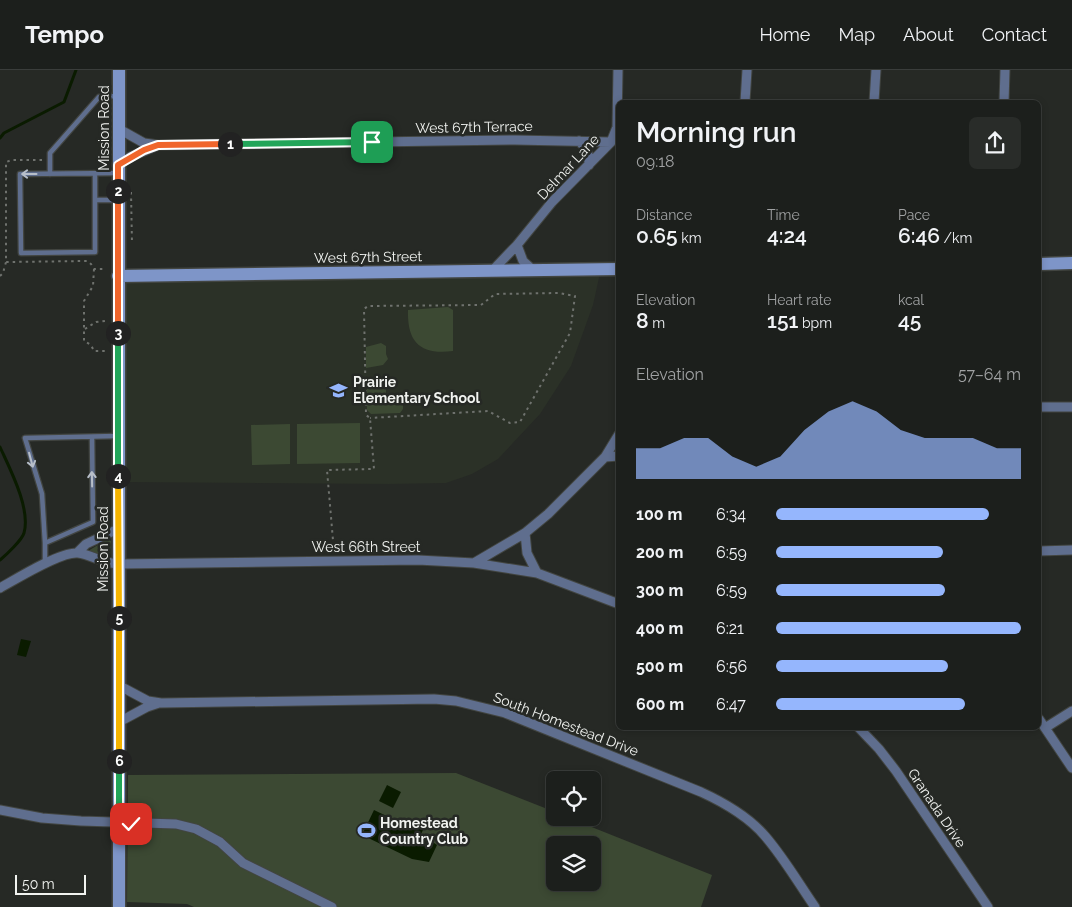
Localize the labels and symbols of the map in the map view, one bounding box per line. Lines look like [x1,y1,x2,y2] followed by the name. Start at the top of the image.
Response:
[96,85,112,171] street label: Mission Road
[415,118,533,136] street label: West 67th Terrace
[351,121,393,163] pin
[534,131,602,203] street label: Delmar Lane
[218,132,242,156] pin: 1
[21,169,38,179] one-way arrow
[106,178,130,204] pin: 2
[314,248,422,266] street label: West 67th Street
[106,320,130,346] pin: 3
[353,374,481,406] place label: Prairie Elementary School
[329,380,349,400] school or university icon: Prairie Elementary School
[27,451,37,467] one-way arrow
[106,464,130,488] pin: 4
[87,471,97,488] one-way arrow
[95,506,111,592] street label: Mission Road
[311,539,421,555] street label: West 66th Street
[106,606,132,630] pin: 5
[491,689,641,759] street label: South Homestead Drive
[106,748,132,774] pin: 6
[905,766,969,850] street label: Granada Drive
[110,803,152,845] pin
[380,815,468,847] place label: Homestead Country Club
[356,821,376,841] sports icon: Homestead Country Club
[15,872,86,895] scale bar

